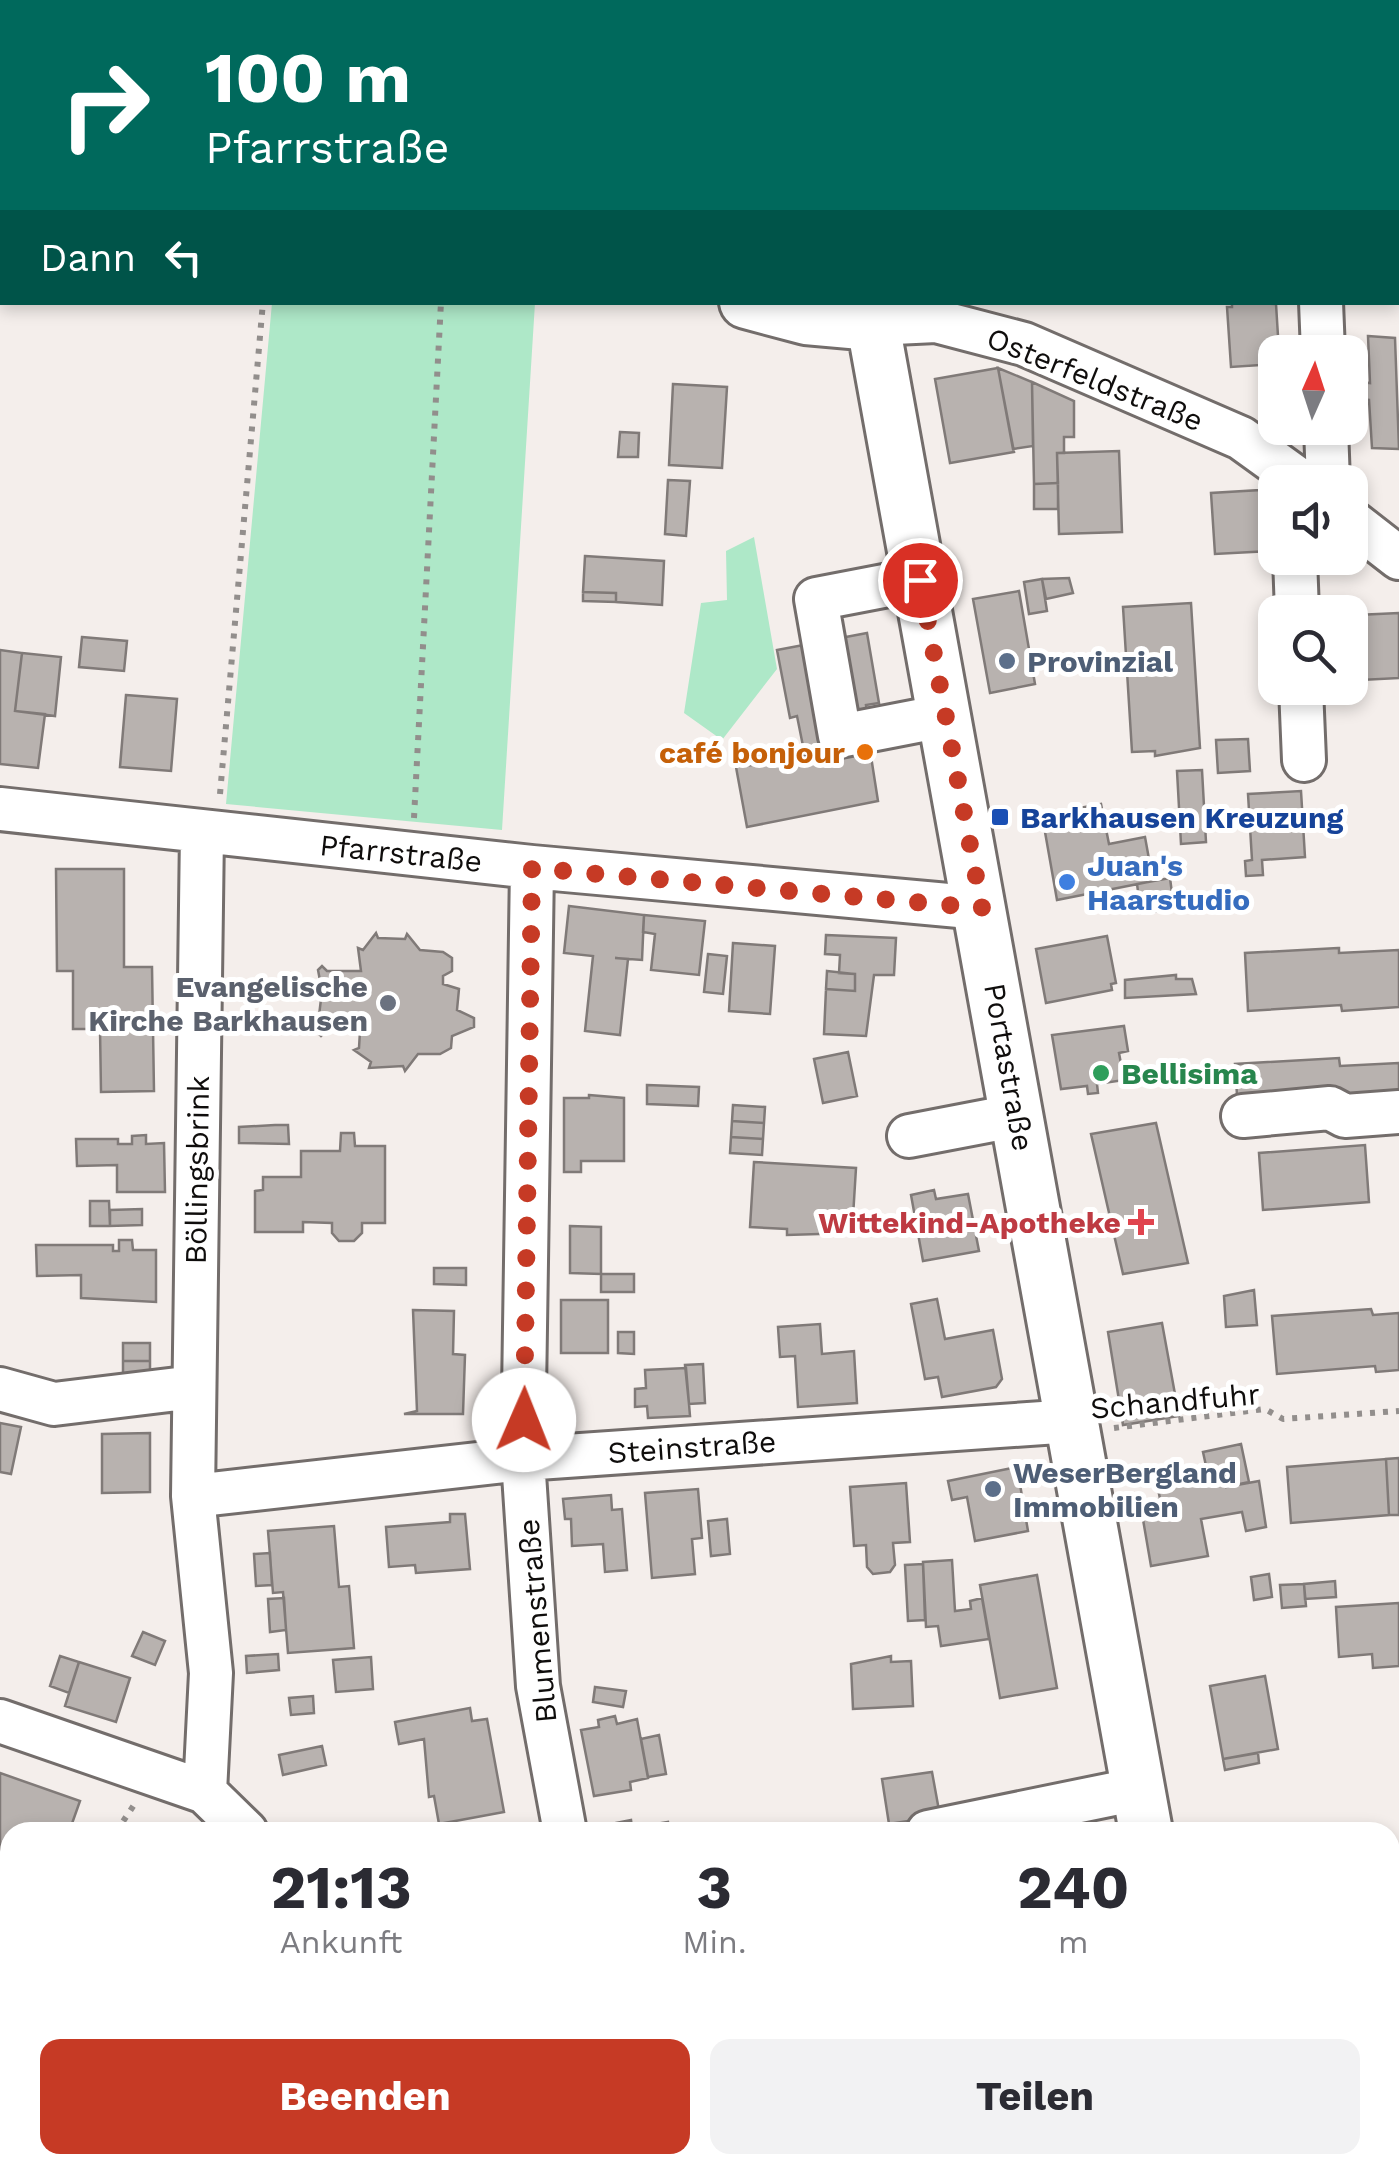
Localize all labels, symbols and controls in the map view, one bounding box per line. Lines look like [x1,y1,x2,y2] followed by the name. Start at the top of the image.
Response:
[205,37,411,119] text: 100 m
[40,40,170,170] icon: right
[205,121,450,174] text: Pfarrstraße
[156,230,211,285] icon: left
[40,236,136,280] text: Dann
[982,320,1208,438] street label: Osterfeldstraße
[1258,335,1368,445] north arrow
[1258,335,1368,705] map controls
[1258,465,1368,575] button: sound
[878,538,963,623] pin
[893,553,948,608] icon: arrive
[1258,595,1368,705] button: search
[1027,644,1173,679] place label: Provinzial
[996,650,1018,672] marker: Provinzial
[659,735,845,770] place label: café bonjour
[854,741,876,763] marker: café bonjour
[1020,800,1344,835] place label: Barkhausen Kreuzung
[989,806,1011,828] marker: Barkhausen Kreuzung
[318,827,484,879] street label: Pfarrstraße
[1087,848,1250,917] place label: Juan's Haarstudio
[1056,871,1078,893] marker: Juan's Haarstudio
[88,969,368,1038] place label: Evangelische Kirche Barkhausen
[977,980,1041,1154] street label: Portastraße
[377,992,399,1014] marker: Evangelische Kirche Barkhausen
[1121,1056,1258,1091] place label: Bellisima
[1090,1062,1112,1084] marker: Bellisima
[178,1075,216,1265] street label: Böllingsbrink
[818,1205,1121,1240] place label: Wittekind-Apotheke
[1130,1211,1152,1233] marker: Wittekind-Apotheke
[472,1368,576,1472] position arrow
[1089,1376,1261,1426] street label: Schandfuhr
[607,1424,777,1470] street label: Steinstraße
[1013,1455,1237,1524] place label: WeserBergland Immobilien
[982,1478,1004,1500] marker: WeserBergland Immobilien
[511,1517,563,1725] street label: Blumenstraße
[271,1852,412,1923] text: 21:13
[697,1852,732,1923] text: 3
[1017,1852,1129,1923] text: 240
[280,1923,403,1961] text: Ankunft
[682,1923,746,1961] text: Min.
[1058,1923,1088,1961] text: m
[40,2039,690,2154] button: Beenden
[710,2039,1360,2154] button: Teilen

